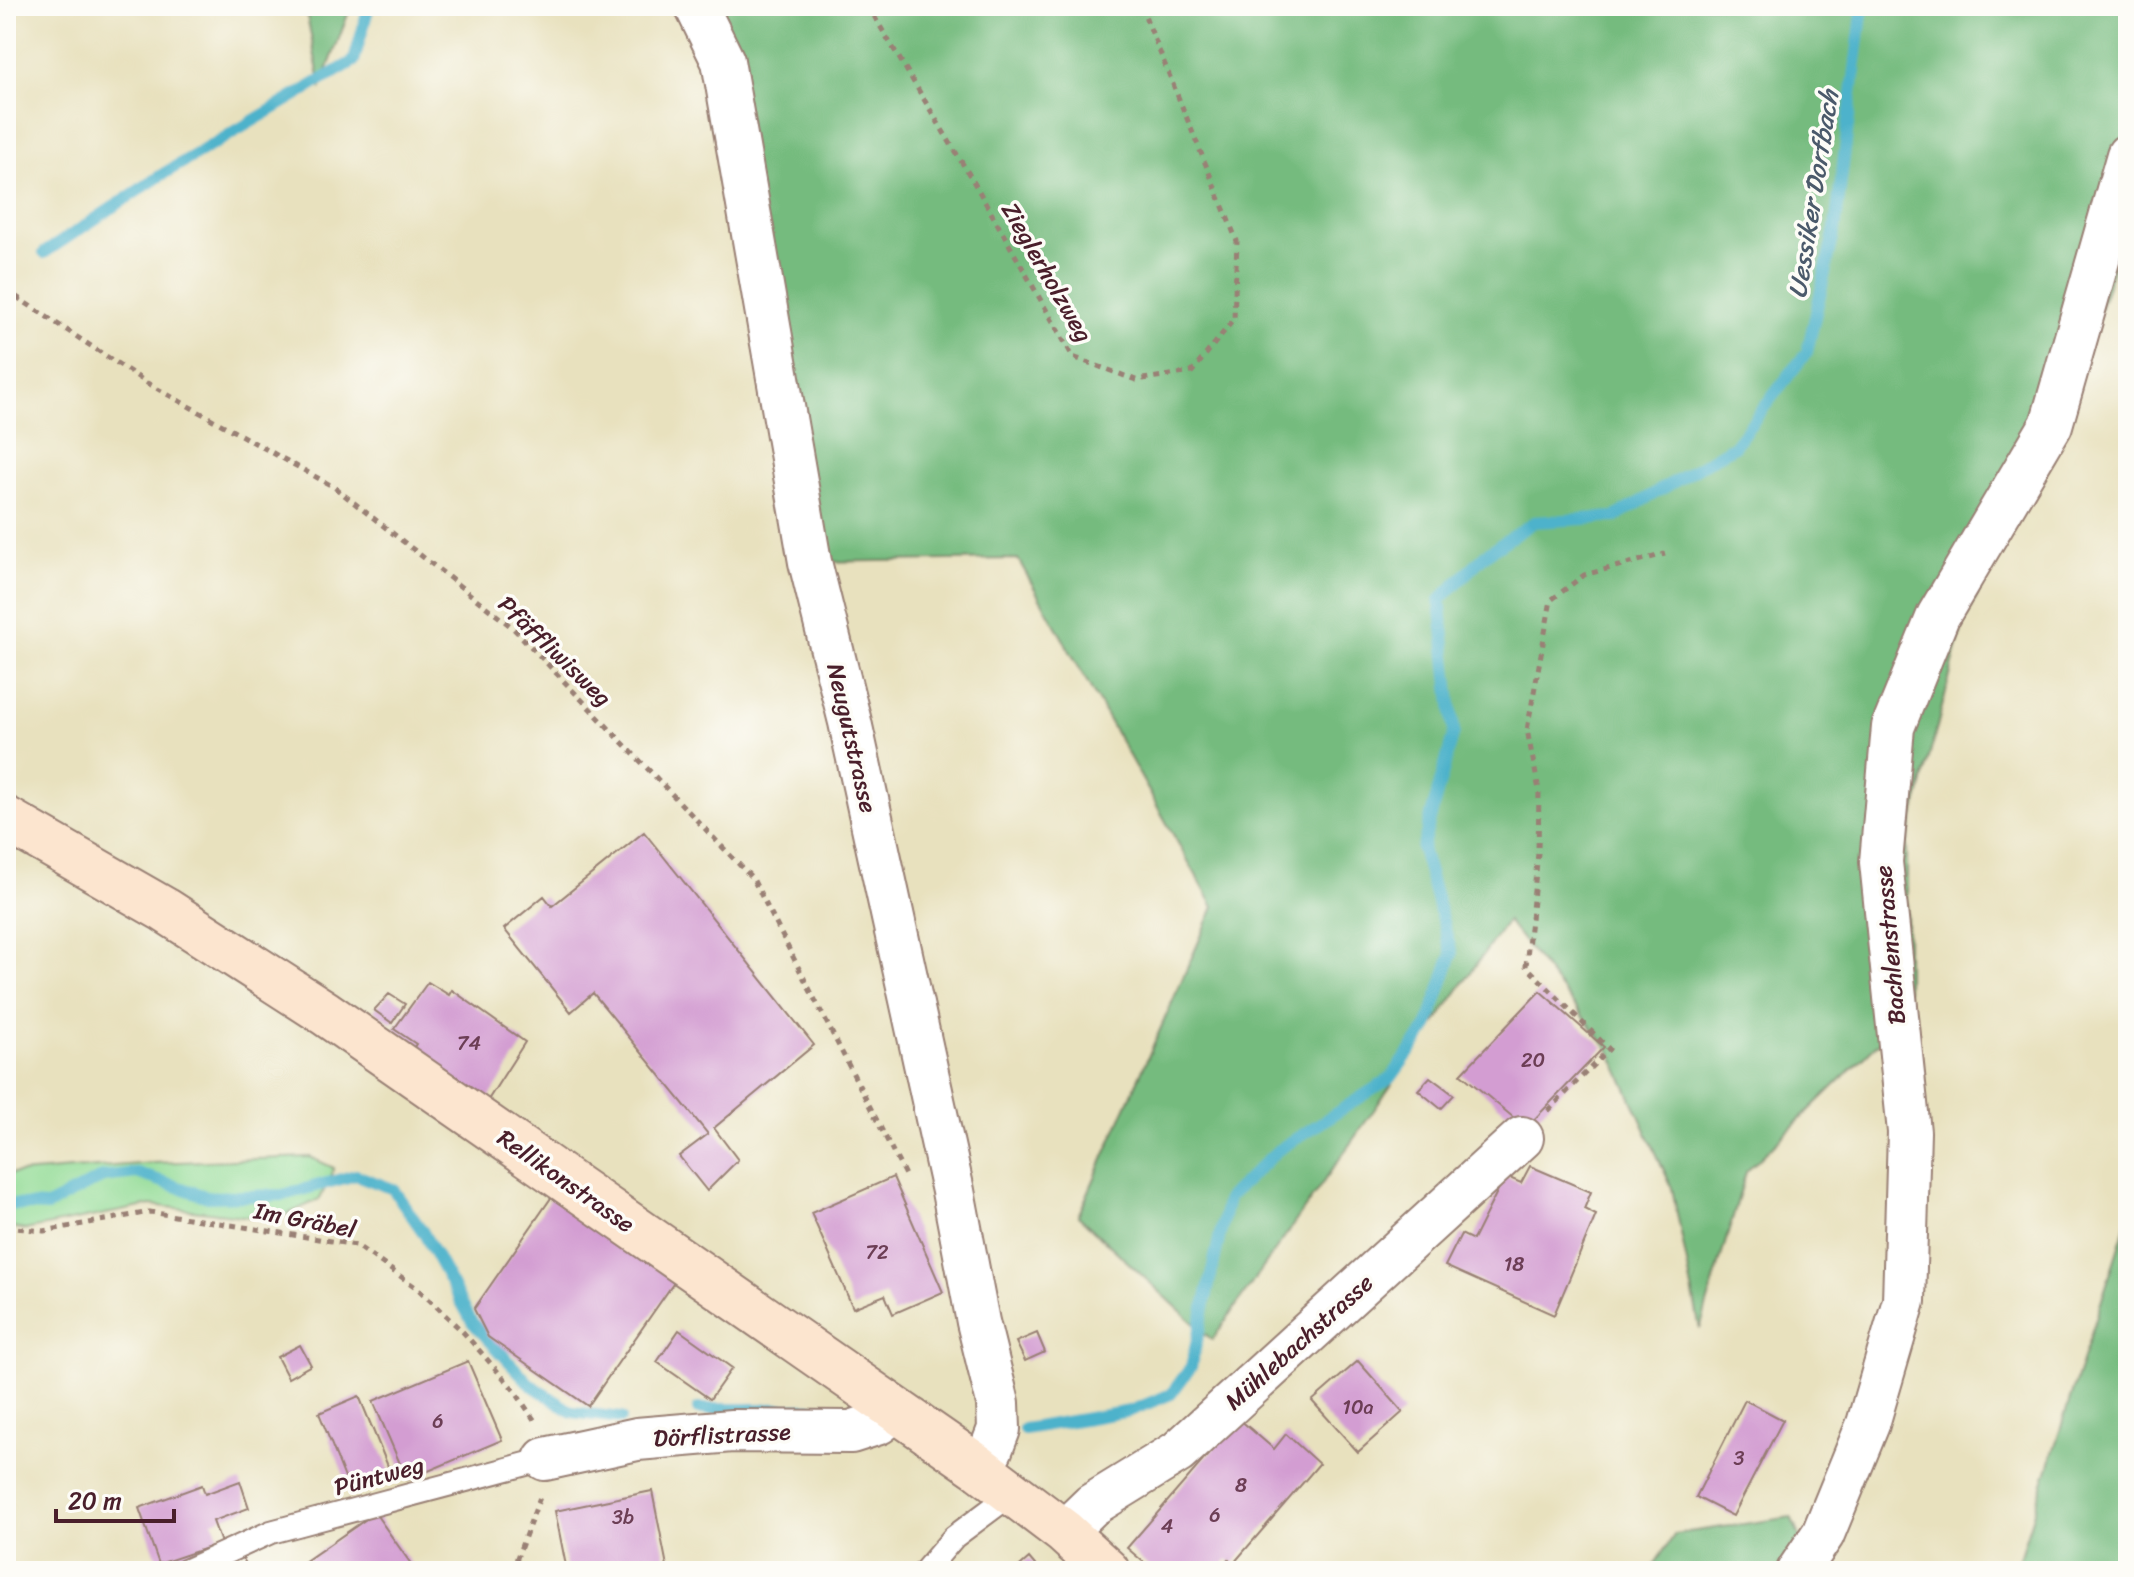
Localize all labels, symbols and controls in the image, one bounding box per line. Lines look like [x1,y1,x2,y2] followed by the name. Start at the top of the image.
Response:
[1774,84,1853,301] water label: Uessiker Dorfbach
[990,194,1104,350] street label: Zieglerholzweg
[488,585,622,717] street label: Pfäffliwisweg
[814,659,890,817] street label: Neugutstrasse
[1862,864,1918,1026] street label: Bachlenstrasse
[457,1026,481,1061] house number: 74
[1521,1043,1545,1078] house number: 20
[488,1118,644,1244] street label: Rellikonstrasse
[249,1189,361,1251] street label: Im Gräbel
[866,1235,889,1270] house number: 72
[1504,1247,1524,1282] house number: 18
[1215,1263,1383,1421] street label: Mühlebachstrasse
[1342,1390,1374,1425] house number: 10a
[432,1404,444,1439] house number: 6
[652,1410,792,1460] street label: Dörflistrasse
[1734,1441,1745,1476] house number: 3
[329,1444,429,1508] street label: Püntweg
[1235,1468,1247,1503] house number: 8
[56,1473,174,1523] scale bar
[68,1480,122,1522] text: 20 m
[1209,1498,1221,1533] house number: 6
[612,1500,634,1535] house number: 3b
[1161,1509,1173,1544] house number: 4

